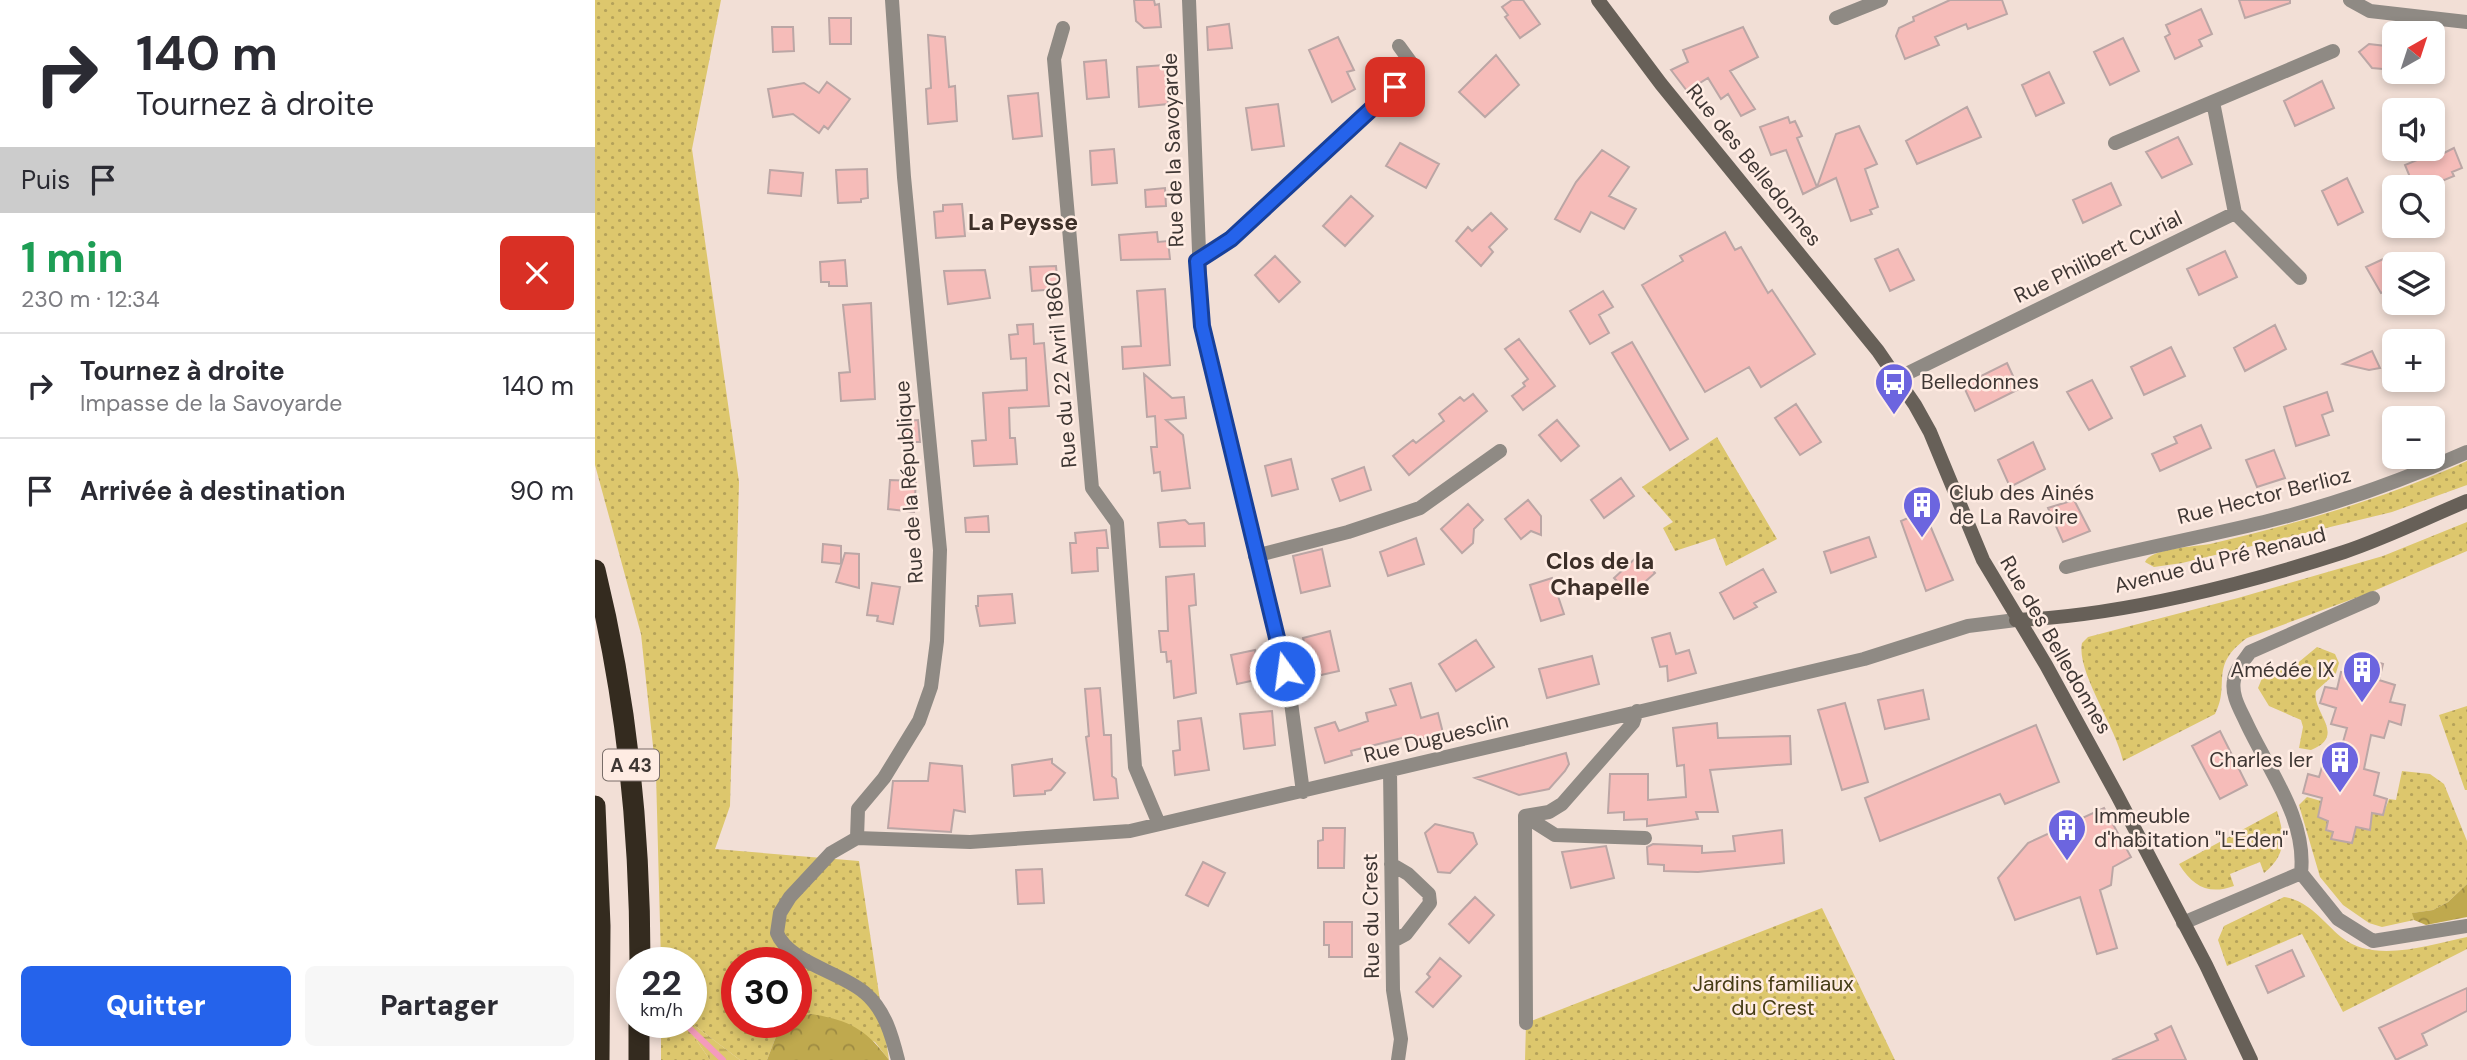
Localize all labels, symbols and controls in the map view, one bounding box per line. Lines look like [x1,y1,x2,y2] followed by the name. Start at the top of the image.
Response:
[136,21,278,85] text: 140 m
[2382,21,2445,84] north arrow
[2382,21,2445,469] map controls
[21,28,112,119] icon: right
[1156,52,1190,248] street label: Rue de la Savoyarde
[1365,57,1425,117] pin
[1376,68,1414,106] icon: arrive
[1680,78,1828,252] street label: Rue des Belledonnes
[136,83,374,125] text: Tournez à droite
[2382,98,2445,161] button: sound
[84,161,122,199] icon: arrive
[21,163,70,197] text: Puis
[2382,175,2445,238] button: search
[2009,204,2187,310] street label: Rue Philibert Curial
[968,207,1078,237] district label: La Peysse
[21,230,124,285] text: 1 min
[500,236,574,310] button: close
[2382,252,2445,315] button: layers
[1038,271,1084,469] street label: Rue du 22 Avril 1860
[21,284,160,314] text: 230 m · 12:34
[2382,329,2445,392] button: +
[80,354,285,388] text: Tournez à droite
[1873,361,1915,416] bus stop icon: Belledonnes
[21,367,59,405] icon: right
[1921,368,2039,396] place label: Belledonnes
[502,369,574,403] text: 140 m
[888,380,930,584] street label: Rue de la République
[80,388,342,418] text: Impasse de la Savoyarde
[2382,406,2445,469] button: −
[2174,461,2354,531] street label: Rue Hector Berlioz
[21,472,59,510] icon: arrive
[80,474,346,508] text: Arrivée à destination
[510,474,574,508] text: 90 m
[1949,479,2094,531] place label: Club des Ainés de La Ravoire
[1901,484,1943,539] building icon: Club des Ainés de La Ravoire
[2111,520,2329,600] street label: Avenue du Pré Renaud
[1546,546,1654,602] district label: Clos de la Chapelle
[1994,551,2118,739] street label: Rue des Belledonnes
[1248,634,1322,708] position arrow
[2341,649,2383,704] building icon: Amédée IX
[2230,656,2335,684] place label: Amédée IX
[1361,706,1511,770] street label: Rue Duguesclin
[2319,739,2361,794] building icon: Charles Ier
[2209,746,2313,774] place label: Charles Ier
[603,750,659,780] road number: A 43
[2094,802,2288,854] place label: Immeuble d'habitation "L'Eden"
[2046,807,2088,862] building icon: Immeuble d'habitation "L'Eden"
[1356,853,1386,979] street label: Rue du Crest
[721,947,812,1038] speed limit sign: 30
[641,960,682,1006] text: 22
[21,966,291,1046] button: Quitter
[305,966,574,1046] button: Partager
[1692,970,1854,1022] park label: Jardins familiaux du Crest
[640,998,683,1022] text: km/h

